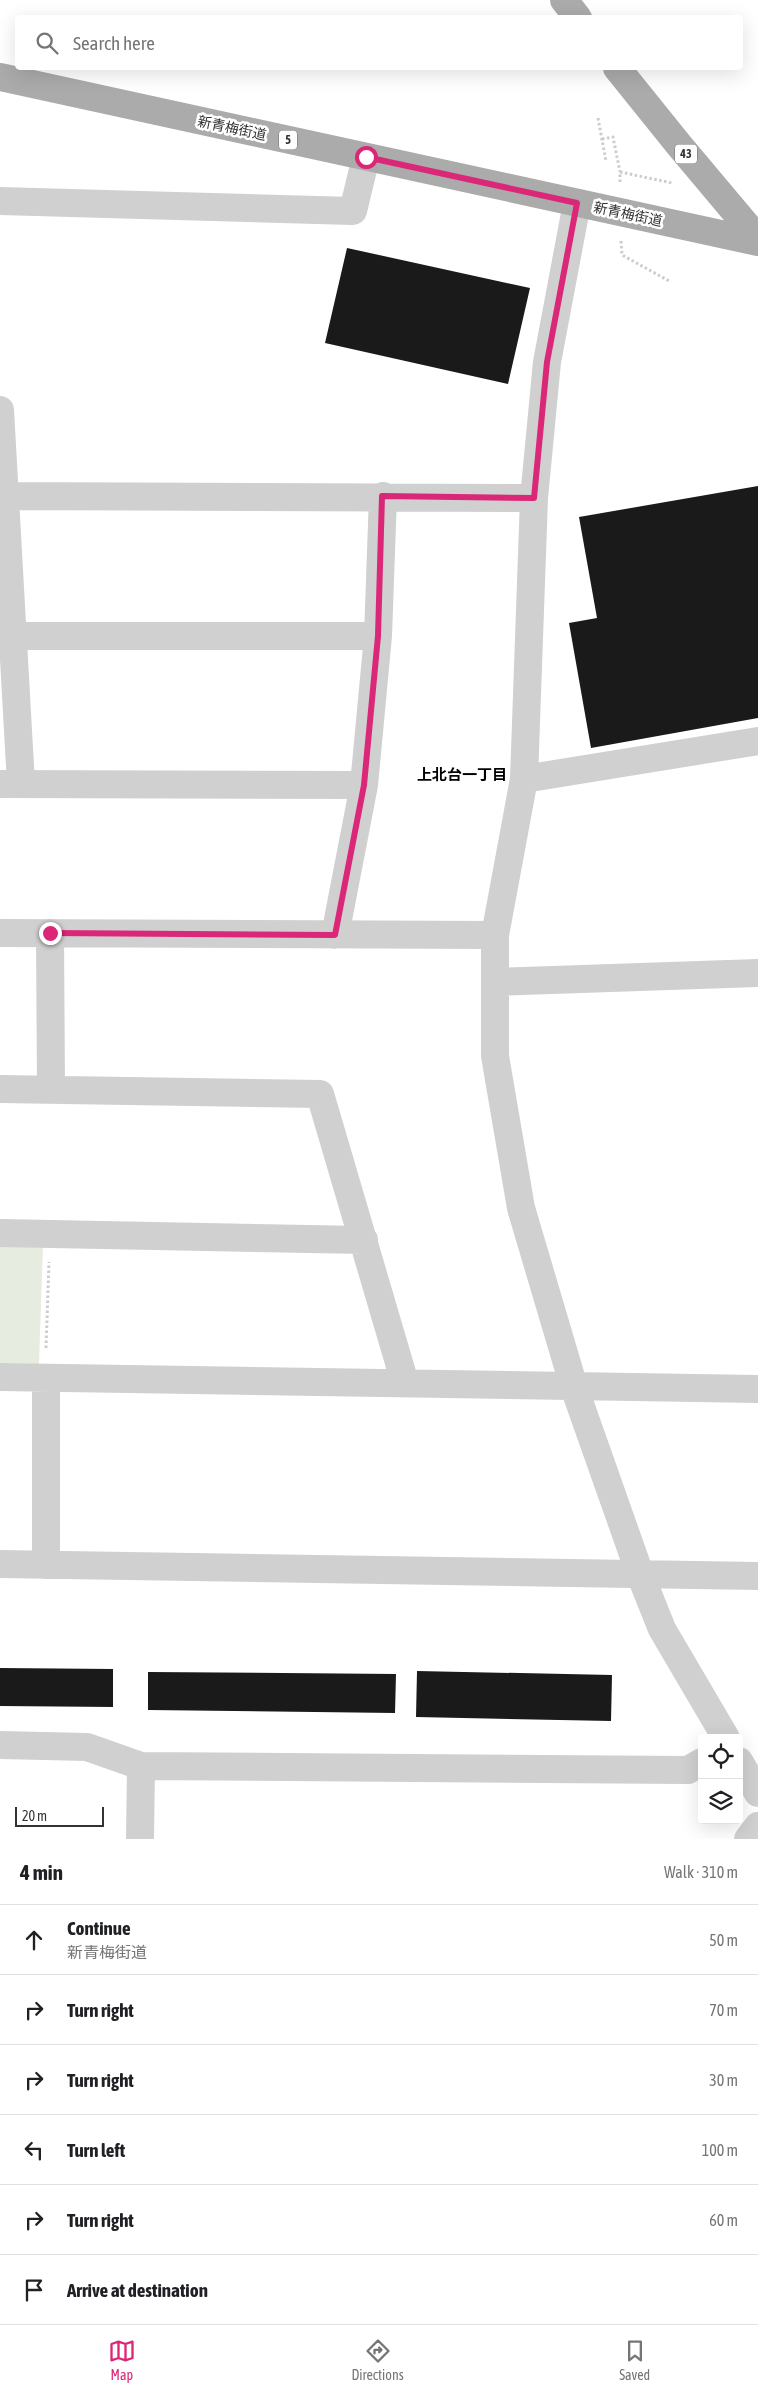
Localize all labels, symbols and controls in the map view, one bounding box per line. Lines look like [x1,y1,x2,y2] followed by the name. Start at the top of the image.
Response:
[15,15,743,70] search box
[33,29,61,57] icon: search
[73,32,155,54] text: Search here
[196,113,268,143] street label: 新青梅街道
[279,130,297,150] road number: 5
[675,144,697,164] road number: 43
[355,146,378,169] route start
[592,199,664,229] street label: 新青梅街道
[417,766,507,783] district label: 上北台一丁目
[39,922,62,945] route end
[698,1734,743,1824] map controls
[698,1734,743,1779] button: locate
[698,1779,743,1824] button: layers
[15,1804,104,1827] scale bar
[22,1808,47,1824] text: 20 m
[20,1860,63,1884] text: 4 min
[664,1863,738,1881] text: Walk · 310 m
[67,1917,131,1939] text: Continue
[20,1926,48,1954] icon: ahead
[709,1931,738,1949] text: 50 m
[67,1943,147,1961] text: 新青梅街道
[20,1996,48,2024] icon: right
[67,1999,134,2021] text: Turn right
[709,2001,738,2019] text: 70 m
[20,2066,48,2094] icon: right
[67,2069,134,2091] text: Turn right
[709,2071,738,2089] text: 30 m
[20,2136,48,2164] icon: left
[67,2139,125,2161] text: Turn left
[702,2141,738,2159] text: 100 m
[20,2206,48,2234] icon: right
[67,2209,134,2231] text: Turn right
[709,2211,738,2229] text: 60 m
[20,2276,48,2304] icon: arrive
[67,2279,208,2301] text: Arrive at destination
[108,2337,136,2383] tab: Map
[351,2337,404,2383] tab: Directions
[619,2337,650,2383] tab: Saved

